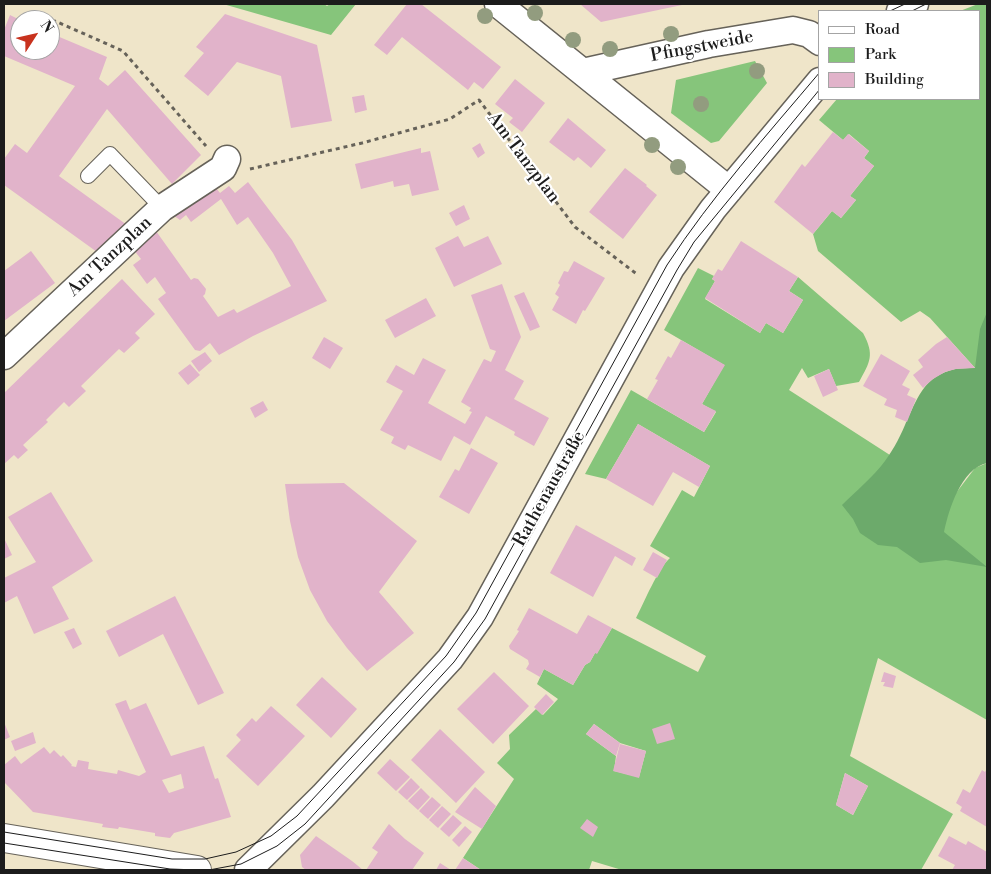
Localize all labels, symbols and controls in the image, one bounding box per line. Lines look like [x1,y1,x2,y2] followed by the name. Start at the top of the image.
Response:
[10,10,60,60] north arrow
[818,10,981,100] legend
[36,17,57,37] text: N
[865,20,900,39] text: Road
[649,26,755,68] street label: Pfingstweide
[865,45,896,64] text: Park
[865,70,924,89] text: Building
[482,109,564,207] street label: Am Tanzplan
[63,212,157,302] street label: Am Tanzplan
[509,427,591,551] street label: Rathenaustraße

